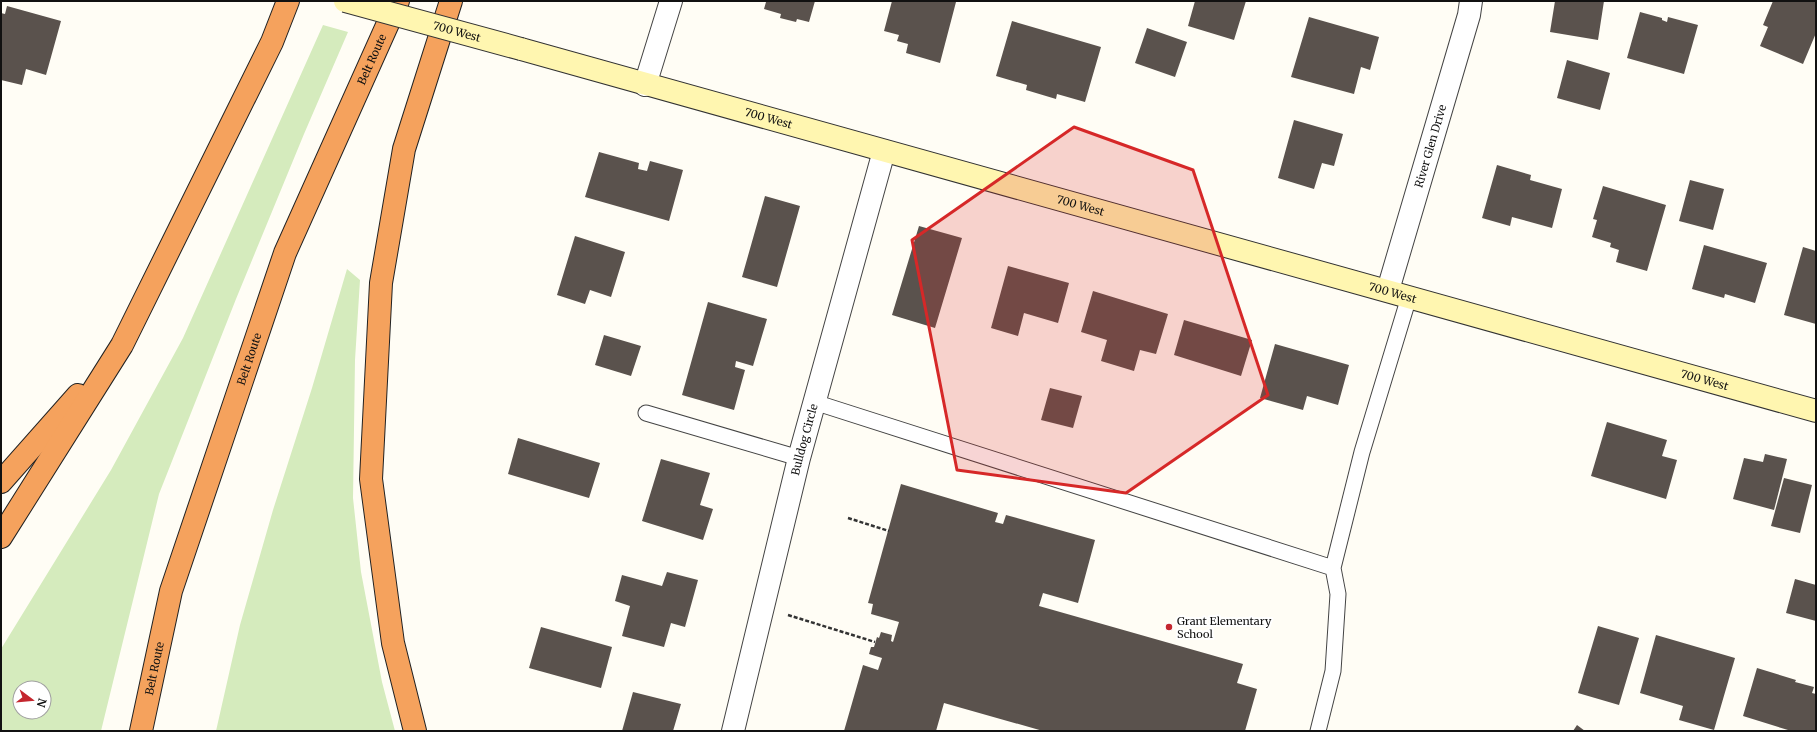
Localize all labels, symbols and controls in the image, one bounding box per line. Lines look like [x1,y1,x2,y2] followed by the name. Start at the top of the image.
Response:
[431,18,483,45] street label: 700 West
[354,32,389,87] street label: Belt Route
[1411,103,1449,189] street label: River Glen Drive
[743,105,795,132] street label: 700 West
[1055,192,1107,219] street label: 700 West
[1367,279,1419,306] street label: 700 West
[234,331,265,387] street label: Belt Route
[1679,367,1731,393] street label: 700 West
[788,402,821,477] street label: Bulldog Circle
[1177,614,1272,641] place label: Grant Elementary School
[1164,622,1174,632] marker: Grant Elementary School
[142,640,167,696] street label: Belt Route
[12,680,52,720] north arrow
[34,697,50,709] text: N

